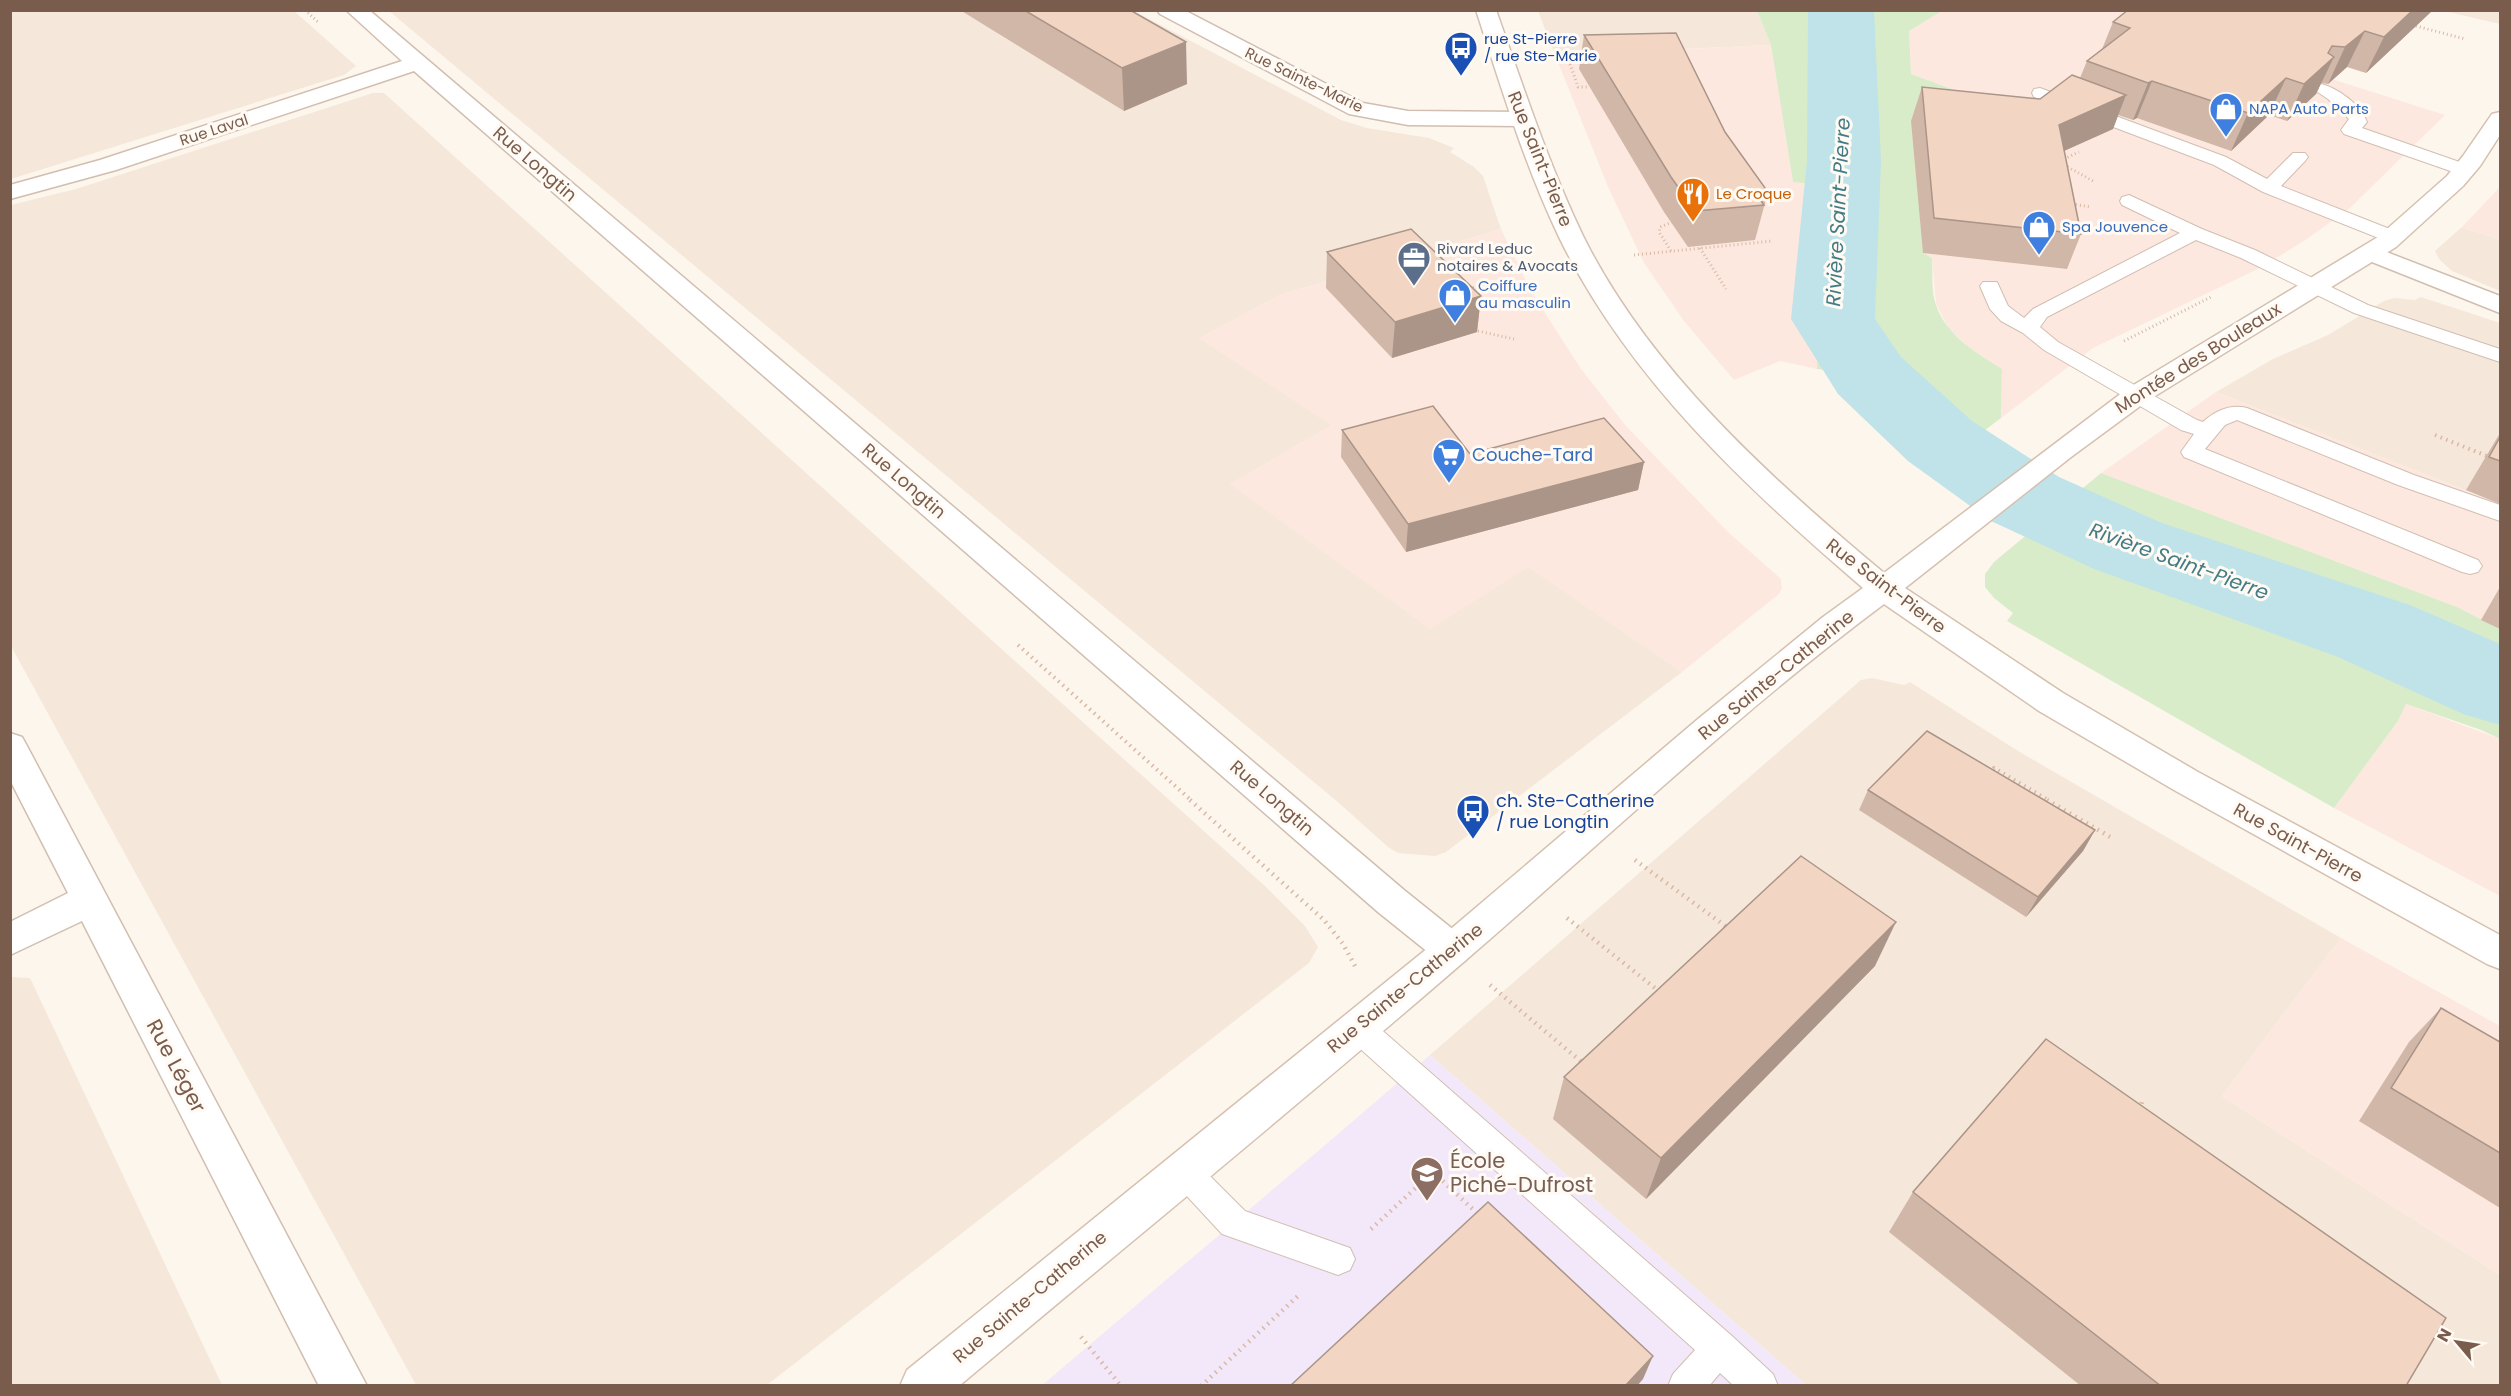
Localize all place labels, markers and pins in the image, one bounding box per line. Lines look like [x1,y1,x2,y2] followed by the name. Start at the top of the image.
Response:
[1484,28,1597,66] place label: rue St-Pierre / rue Ste-Marie
[1443,30,1479,77] bus stop icon: rue St-Pierre / rue Ste-Marie
[2208,91,2244,138] shop icon: NAPA Auto Parts
[2249,98,2369,119] place label: NAPA Auto Parts
[1675,176,1711,223] restaurant icon: Le Croque
[1716,183,1792,204] place label: Le Croque
[2021,209,2057,256] shop icon: Spa Jouvence
[2062,216,2168,237] place label: Spa Jouvence
[1437,238,1578,276] place label: Rivard Leduc notaires & Avocats
[1396,240,1432,287] office icon: Rivard Leduc notaires & Avocats
[1478,275,1571,313] place label: Coiffure au masculin
[1437,277,1473,324] shop icon: Coiffure au masculin
[1431,437,1467,484] supermarket icon: Couche-Tard
[1472,442,1593,467] place label: Couche-Tard
[1496,788,1654,834] place label: ch. Ste-Catherine / rue Longtin
[1455,793,1491,840] bus stop icon: ch. Ste-Catherine / rue Longtin
[1450,1146,1593,1199] place label: École Piché-Dufrost
[1409,1155,1445,1202] school or university icon: École Piché-Dufrost

